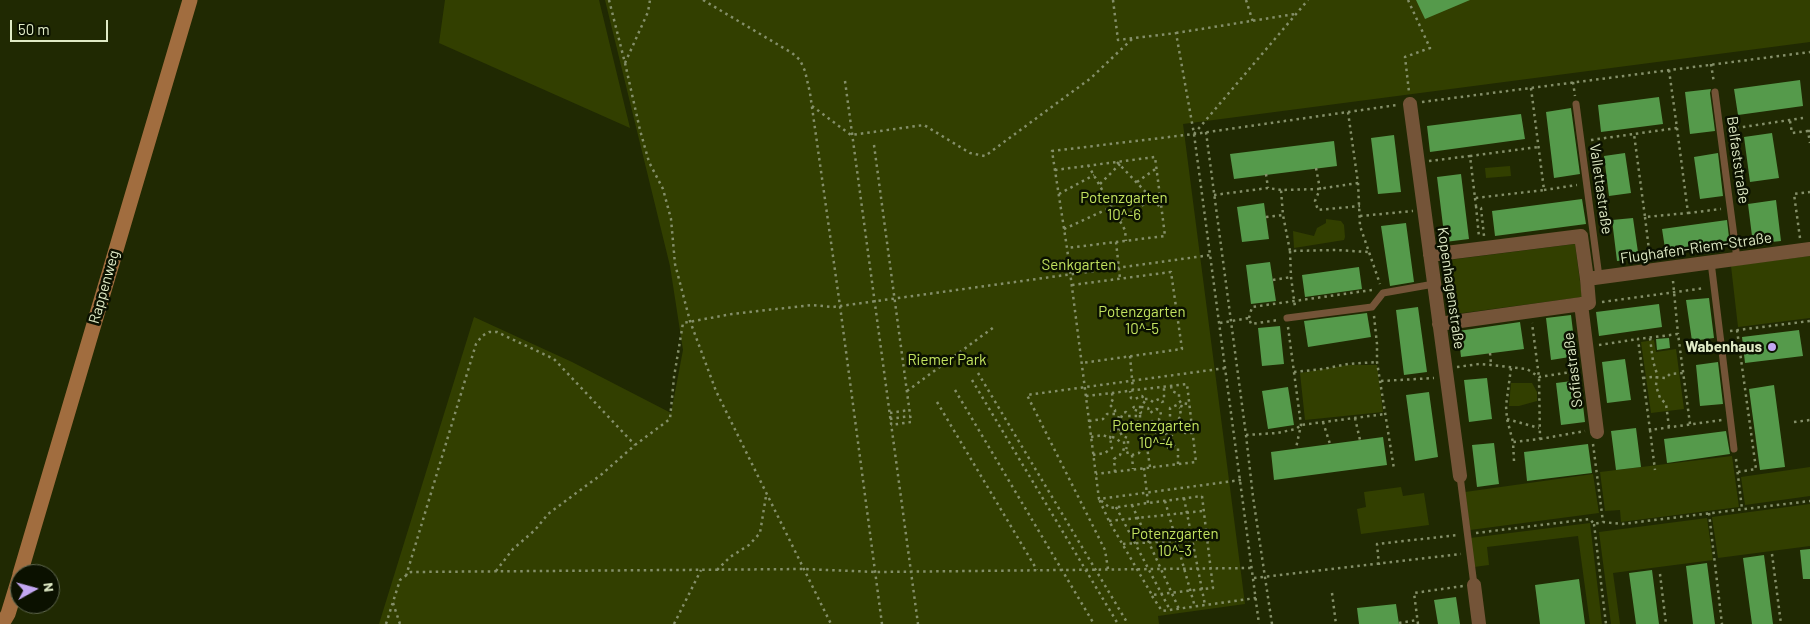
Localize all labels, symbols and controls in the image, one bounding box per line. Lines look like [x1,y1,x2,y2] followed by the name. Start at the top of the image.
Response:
[12,10,110,42] scale bar
[18,20,50,38] text: 50 m
[1723,115,1753,205] street label: Belfaststraße
[1586,143,1616,235] street label: Vallettastraße
[1080,189,1168,224] park label: Potenzgarten 10^-6
[1434,226,1468,350] street label: Kopenhagenstraße
[1619,228,1773,268] street label: Flughafen-Riem-Straße
[85,248,123,326] street label: Rappenweg
[1042,256,1116,274] park label: Senkgarten
[1098,303,1186,338] park label: Potenzgarten 10^-5
[1559,331,1587,409] street label: Sofiastraße
[1685,338,1762,356] place label: Wabenhaus
[1766,341,1778,353] marker: Wabenhaus
[907,351,987,369] park label: Riemer Park
[1112,417,1200,452] park label: Potenzgarten 10^-4
[1131,525,1219,560] park label: Potenzgarten 10^-3
[10,564,60,614] north arrow
[40,582,58,593] text: N

